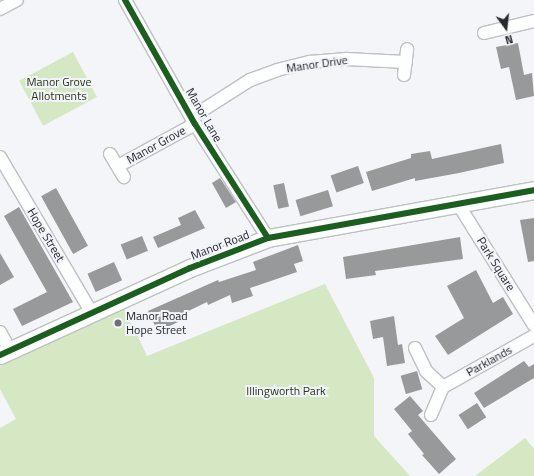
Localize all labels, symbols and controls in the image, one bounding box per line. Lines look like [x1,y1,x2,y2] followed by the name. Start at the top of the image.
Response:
[486,8,526,48] north arrow
[503,31,515,48] text: N
[285,53,349,75] street label: Manor Drive
[26,75,92,103] park label: Manor Grove Allotments
[183,85,225,145] street label: Manor Lane
[124,123,188,167] street label: Manor Grove
[24,205,68,265] street label: Hope Street
[189,227,251,263] street label: Manor Road
[474,234,518,294] street label: Park Square
[126,309,188,337] place label: Manor Road Hope Street
[113,318,123,328] marker: Manor Road Hope Street
[464,343,514,379] street label: Parklands
[246,384,326,398] park label: Illingworth Park

